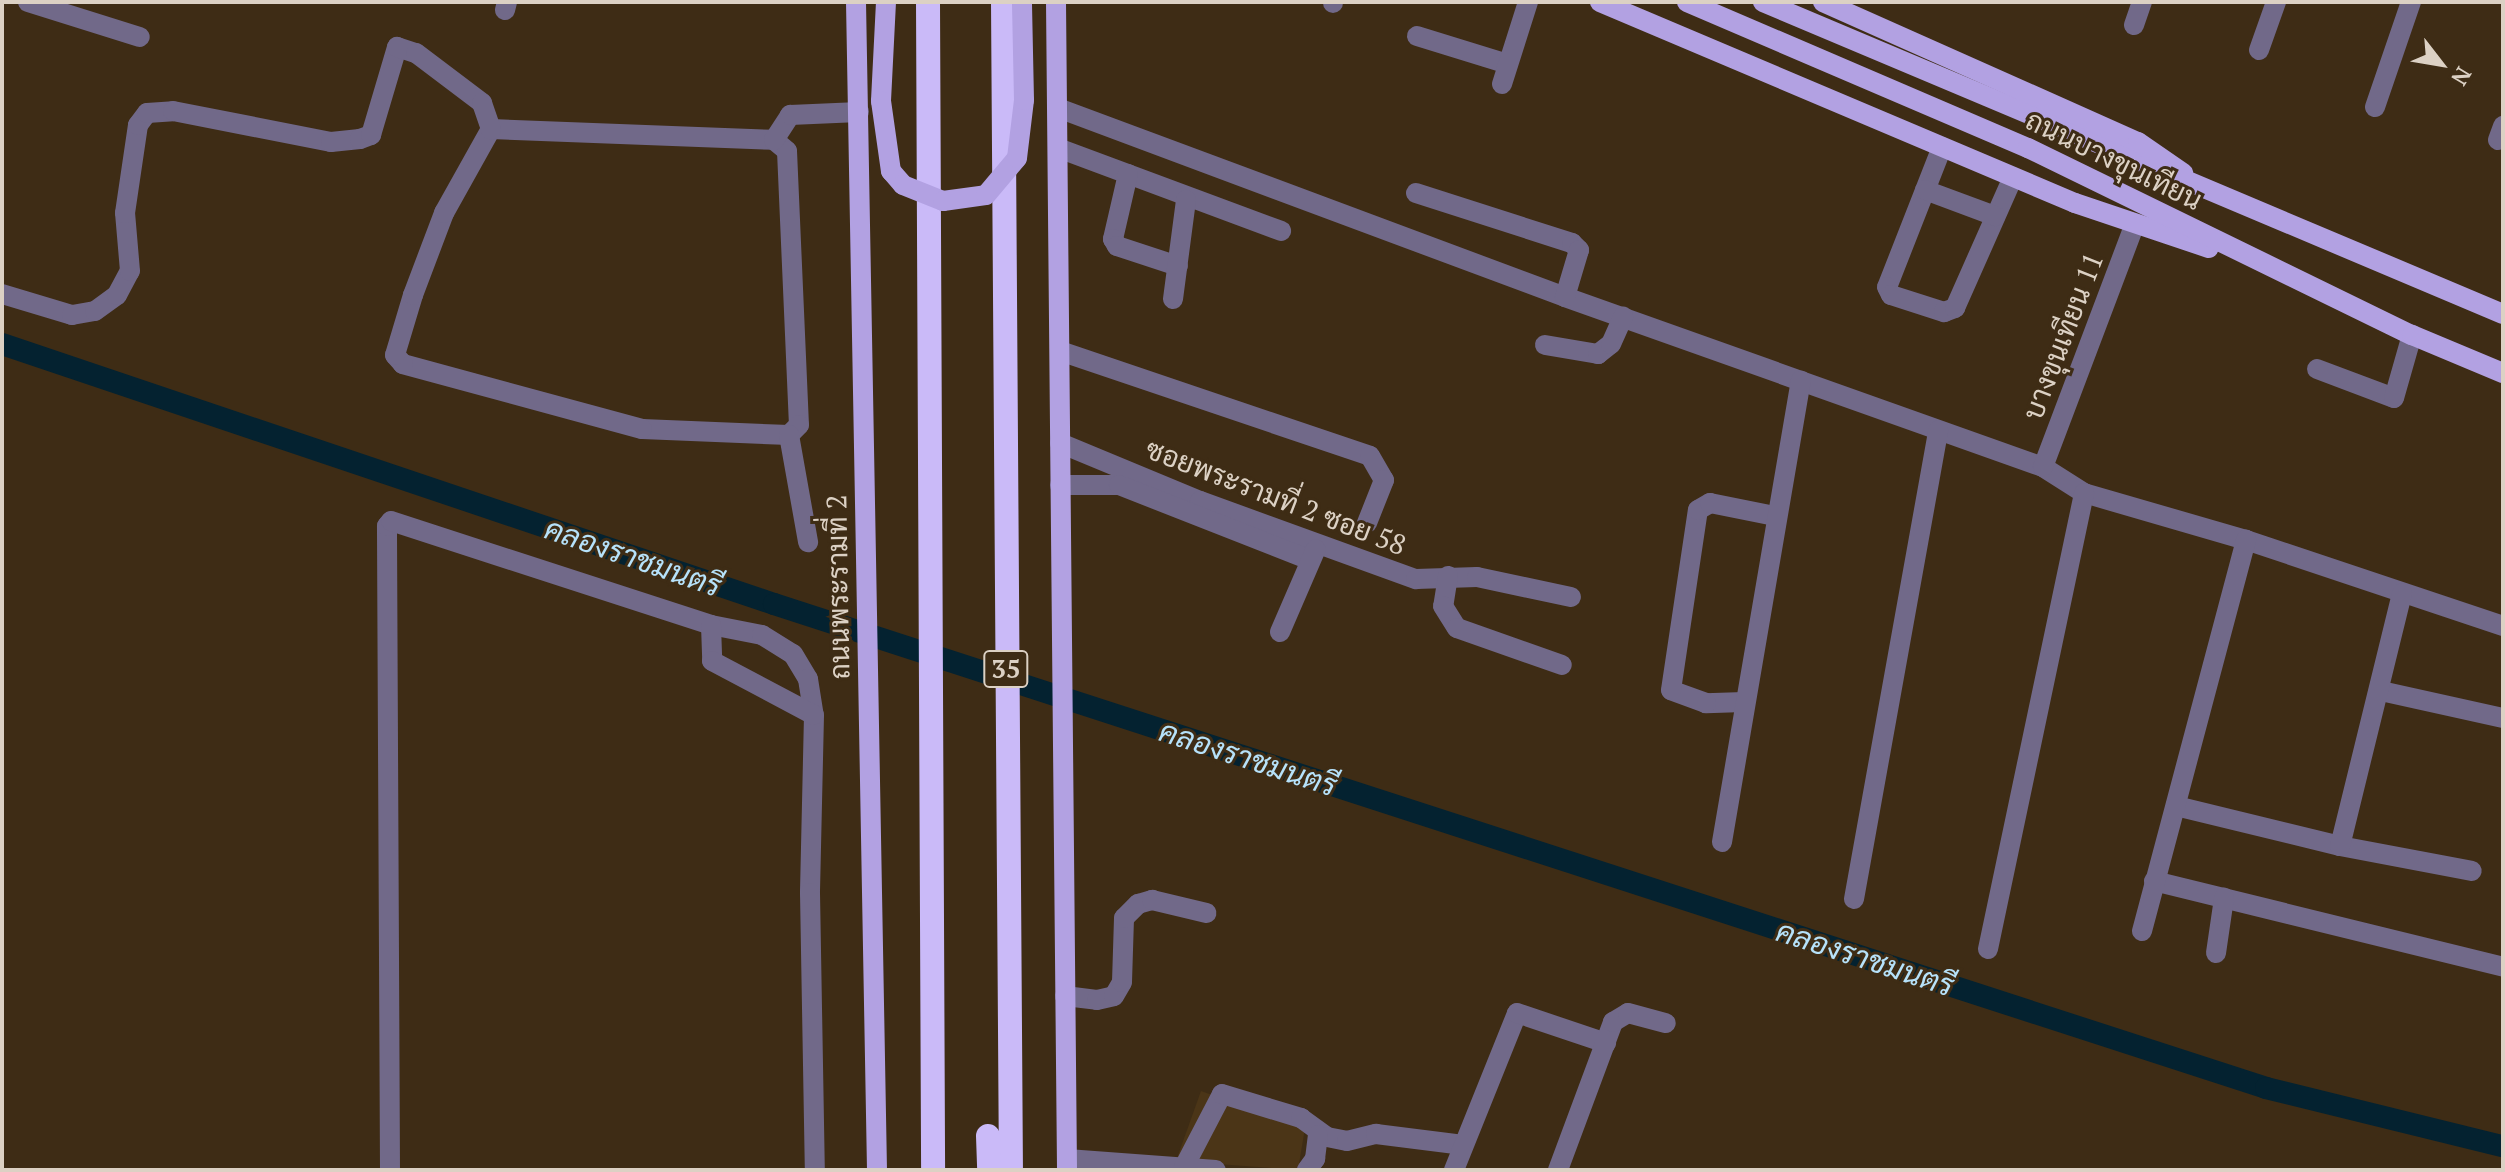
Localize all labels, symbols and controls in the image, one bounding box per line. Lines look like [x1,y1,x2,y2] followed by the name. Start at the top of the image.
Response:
[2401,24,2481,104] north arrow
[2445,62,2479,91] text: N
[2020,103,2208,217] street label: ถนนบางขุนเทียน
[2016,248,2110,424] street label: บางขุนเทียน 11
[1141,432,1411,562] street label: ซอยพระรามที่ 2 ซอย 58
[820,494,856,680] street label: ถนนพระรามที่ 2
[540,510,726,604] water label: คลองราชมนตรี
[982,647,1030,691] road number: 35
[1155,712,1341,804] water label: คลองราชมนตรี
[1772,912,1958,1004] water label: คลองราชมนตรี

